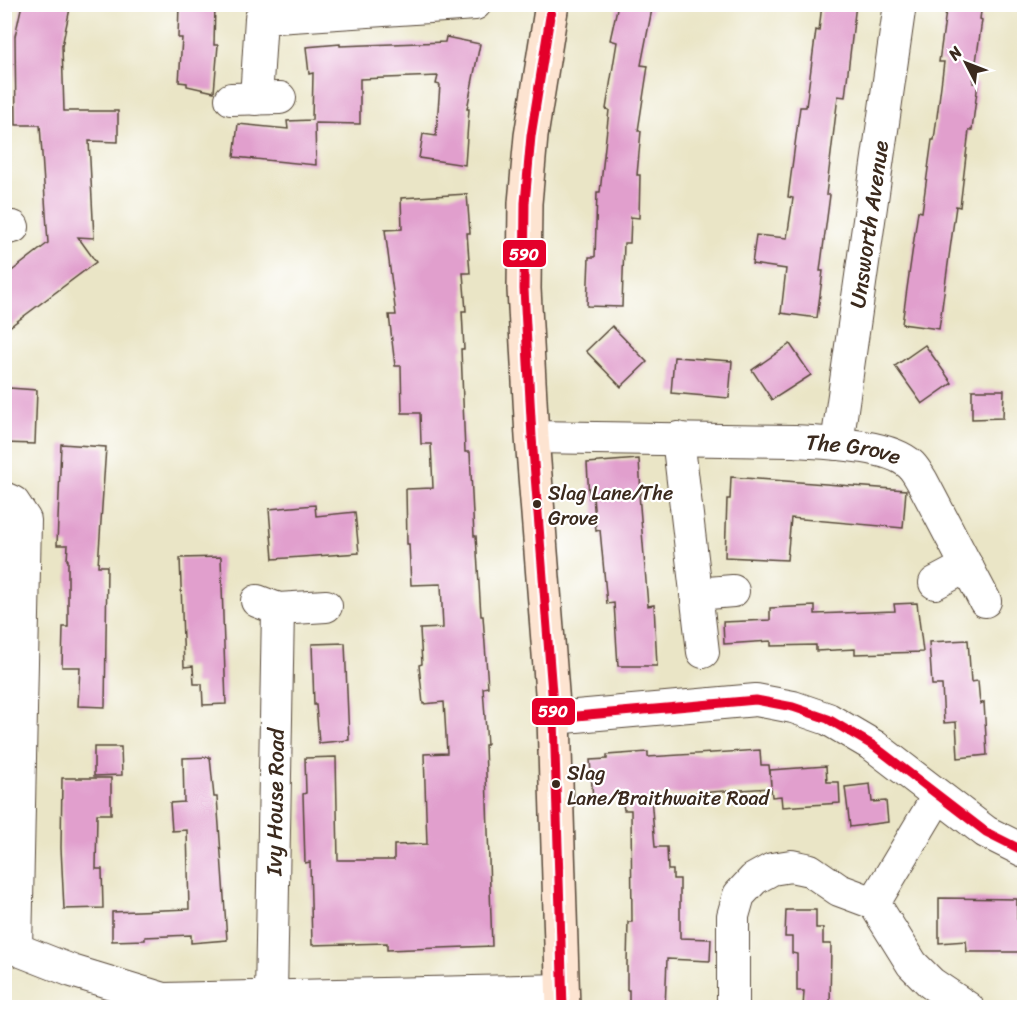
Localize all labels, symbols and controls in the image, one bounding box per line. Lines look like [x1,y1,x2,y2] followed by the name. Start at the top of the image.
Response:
[936,33,996,93] north arrow
[940,39,970,68] text: N
[838,137,900,311] street label: Unsworth Avenue
[502,239,547,268] line badge: 590
[509,240,539,269] text: 590
[805,423,908,476] street label: The Grove
[548,476,673,536] place label: Slag Lane/The Grove
[531,498,543,510] marker: Slag Lane/The Grove
[531,697,576,726] line badge: 590
[538,697,568,726] text: 590
[254,727,296,877] street label: Ivy House Road
[567,756,771,816] place label: Slag Lane/Braithwaite Road
[550,778,562,790] marker: Slag Lane/Braithwaite Road

